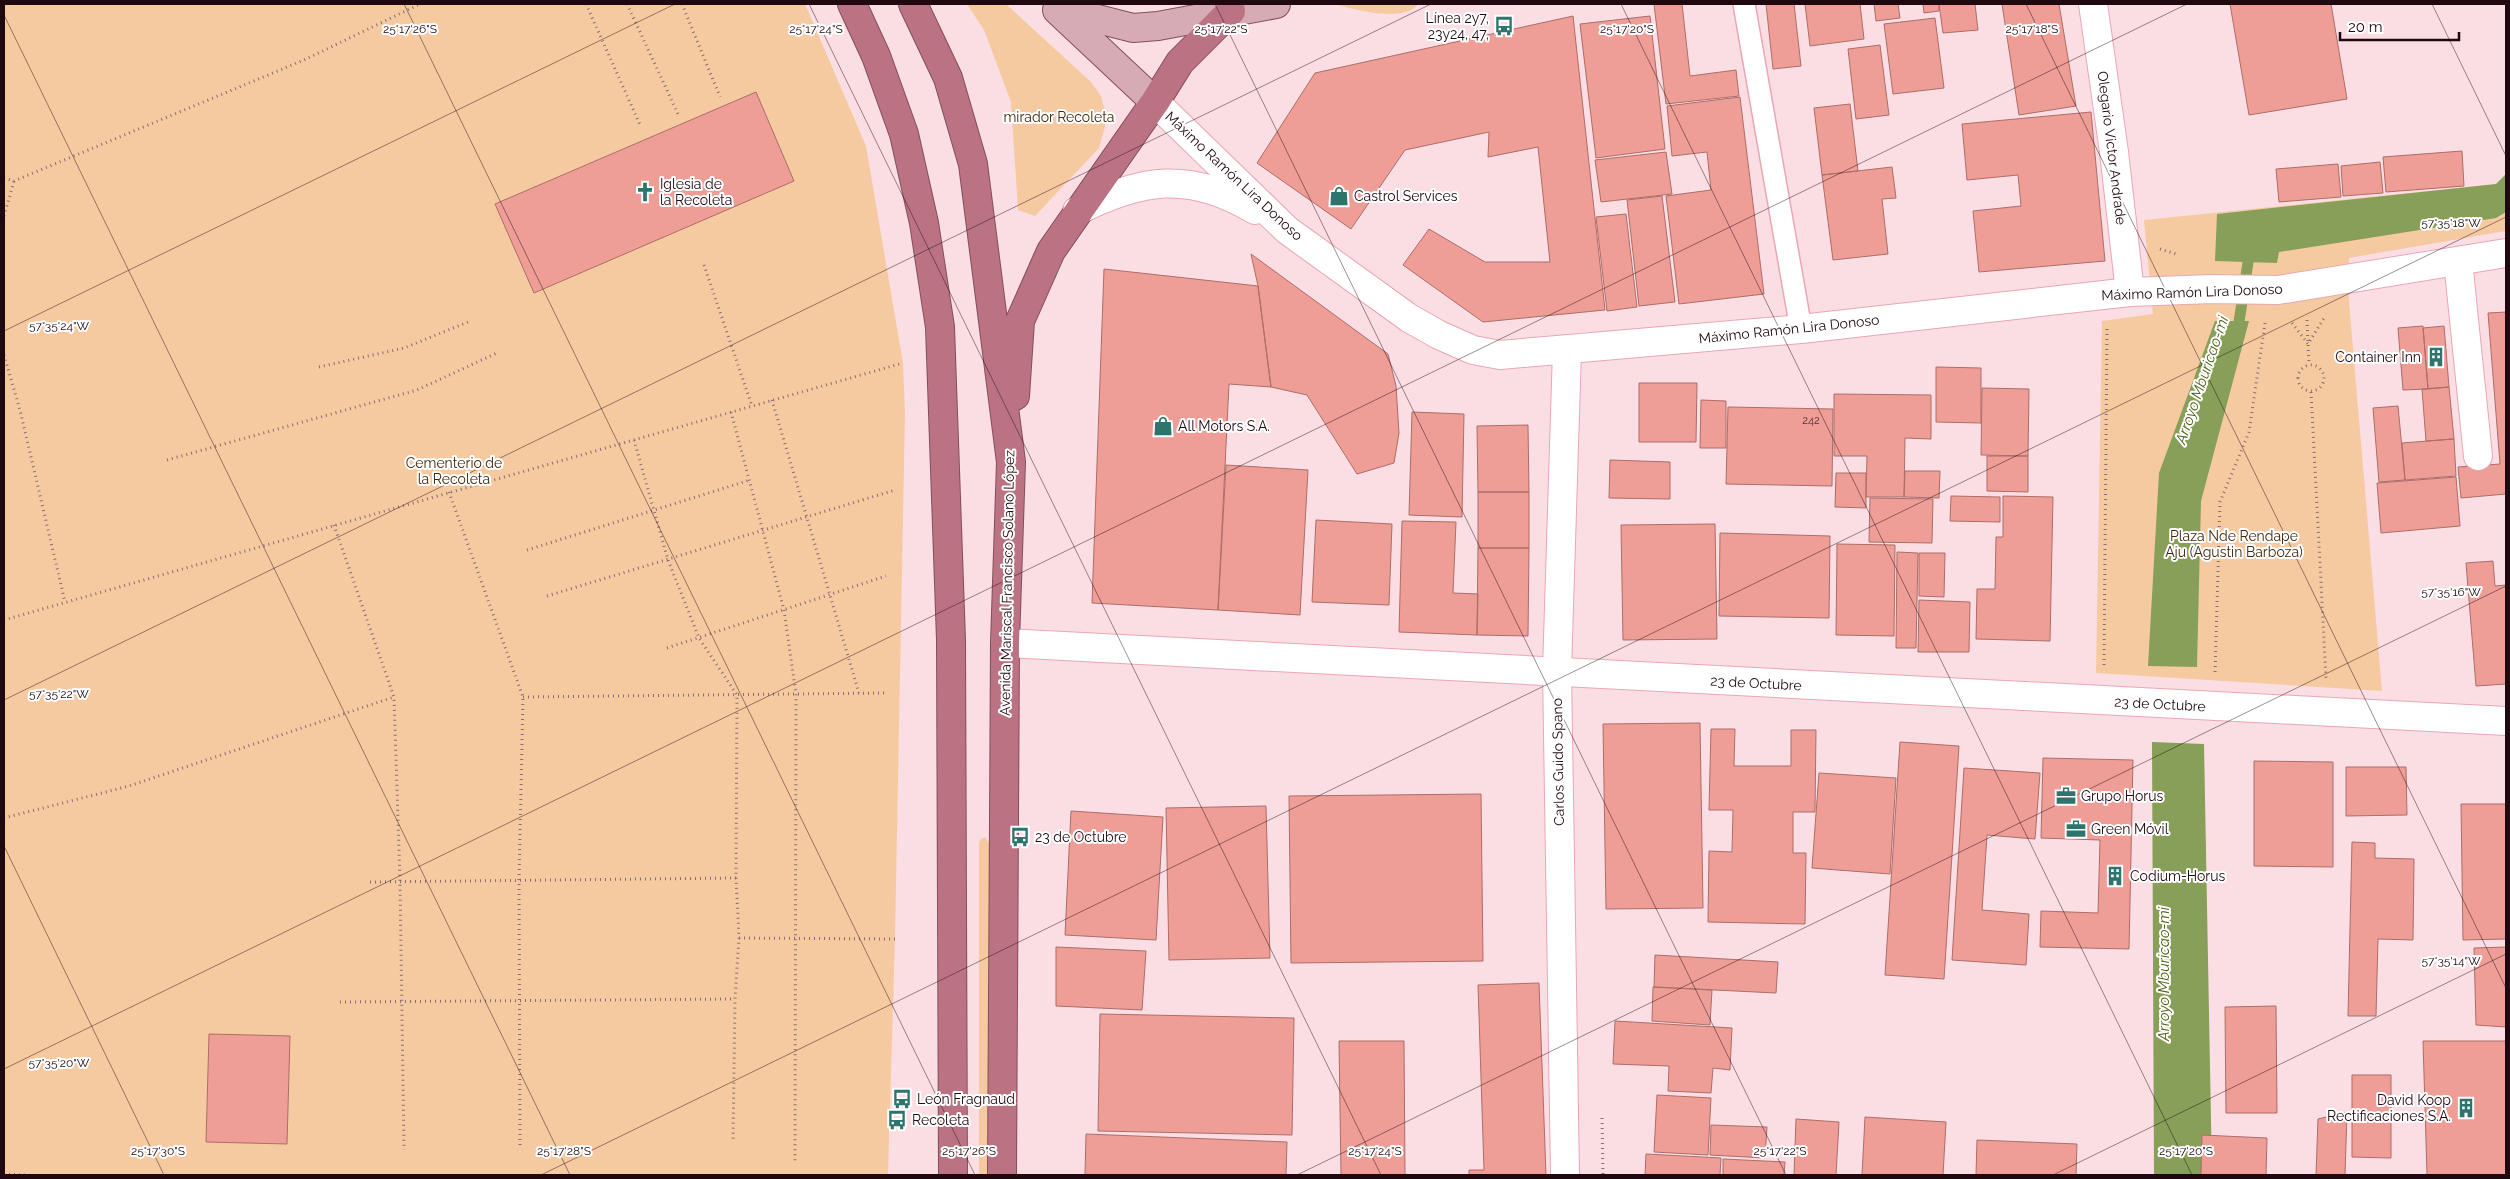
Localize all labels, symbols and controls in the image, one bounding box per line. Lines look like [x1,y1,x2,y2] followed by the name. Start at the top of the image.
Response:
[1426,10,1489,42] place label: Línea 2y7, 23y24, 47,
[2340,10,2459,42] scale bar
[1493,15,1515,37] bus stop icon: Línea 2y7, 23y24, 47,
[2348,18,2383,36] text: 20 m
[383,22,437,36] text: 25°17'26"S
[789,22,843,36] text: 25°17'24"S
[1194,22,1248,36] text: 25°17'22"S
[1600,22,1654,36] text: 25°17'20"S
[2006,22,2058,36] text: 25°17'18"S
[2095,70,2129,226] street label: Olegario Victor Andrade
[1162,108,1306,244] street label: Máximo Ramón Lira Donoso
[1004,109,1115,125] park label: mirador Recoleta
[660,176,732,208] place label: Iglesia de la Recoleta
[634,181,656,203] church icon: Iglesia de la Recoleta
[1328,185,1350,207] shop icon: Castrol Services
[1354,188,1458,204] place label: Castrol Services
[2421,216,2481,230] text: 57°35'18"W
[2101,281,2283,303] street label: Máximo Ramón Lira Donoso
[1698,312,1880,346] street label: Máximo Ramón Lira Donoso
[2171,313,2233,447] water label: Arroyo Mburicao-mi
[29,319,89,333] text: 57°35'24"W
[2425,346,2447,368] building icon: Container Inn
[2335,349,2421,365] place label: Container Inn
[1802,414,1820,427] house number: 242
[1152,415,1174,437] shop icon: All Motors S.A.
[1178,418,1270,434] place label: All Motors S.A.
[997,450,1017,716] street label: Avenida Mariscal Francisco Solano López
[406,455,502,487] park label: Cementerio de la Recoleta
[2165,528,2303,560] park label: Plaza Nde Rendape Aju (Agustin Barboza)
[2421,585,2481,599] text: 57°35'16"W
[1710,673,1802,693] street label: 23 de Octubre
[29,687,89,701] text: 57°35'22"W
[2114,694,2206,714] street label: 23 de Octubre
[1549,698,1567,826] street label: Carlos Guido Spano
[2055,785,2077,807] office icon: Grupo Horus
[2081,788,2164,804] place label: Grupo Horus
[2065,818,2087,840] office icon: Green Móvil
[2091,821,2169,837] place label: Green Móvil
[1009,826,1031,848] bus stop icon: 23 de Octubre
[1035,829,1127,845] place label: 23 de Octubre
[2104,865,2126,887] building icon: Codium-Horus
[2130,868,2226,884] place label: Codium-Horus
[2155,906,2173,1042] water label: Arroyo Mburicao-mi
[2422,954,2481,968] text: 57°35'14"W
[29,1056,90,1070] text: 57°35'20"W
[891,1088,913,1110] bus stop icon: León Fragnaud
[917,1091,1015,1107] place label: León Fragnaud
[2327,1092,2451,1124] place label: David Koop Rectificaciones S.A.
[2455,1097,2477,1119] building icon: David Koop Rectificaciones S.A.
[886,1109,908,1131] bus stop icon: Recoleta
[912,1112,969,1128] place label: Recoleta
[131,1144,185,1158] text: 25°17'30"S
[537,1144,591,1158] text: 25°17'28"S
[942,1144,996,1158] text: 25°17'26"S
[1348,1144,1402,1158] text: 25°17'24"S
[1753,1144,1807,1158] text: 25°17'22"S
[2159,1144,2213,1158] text: 25°17'20"S

